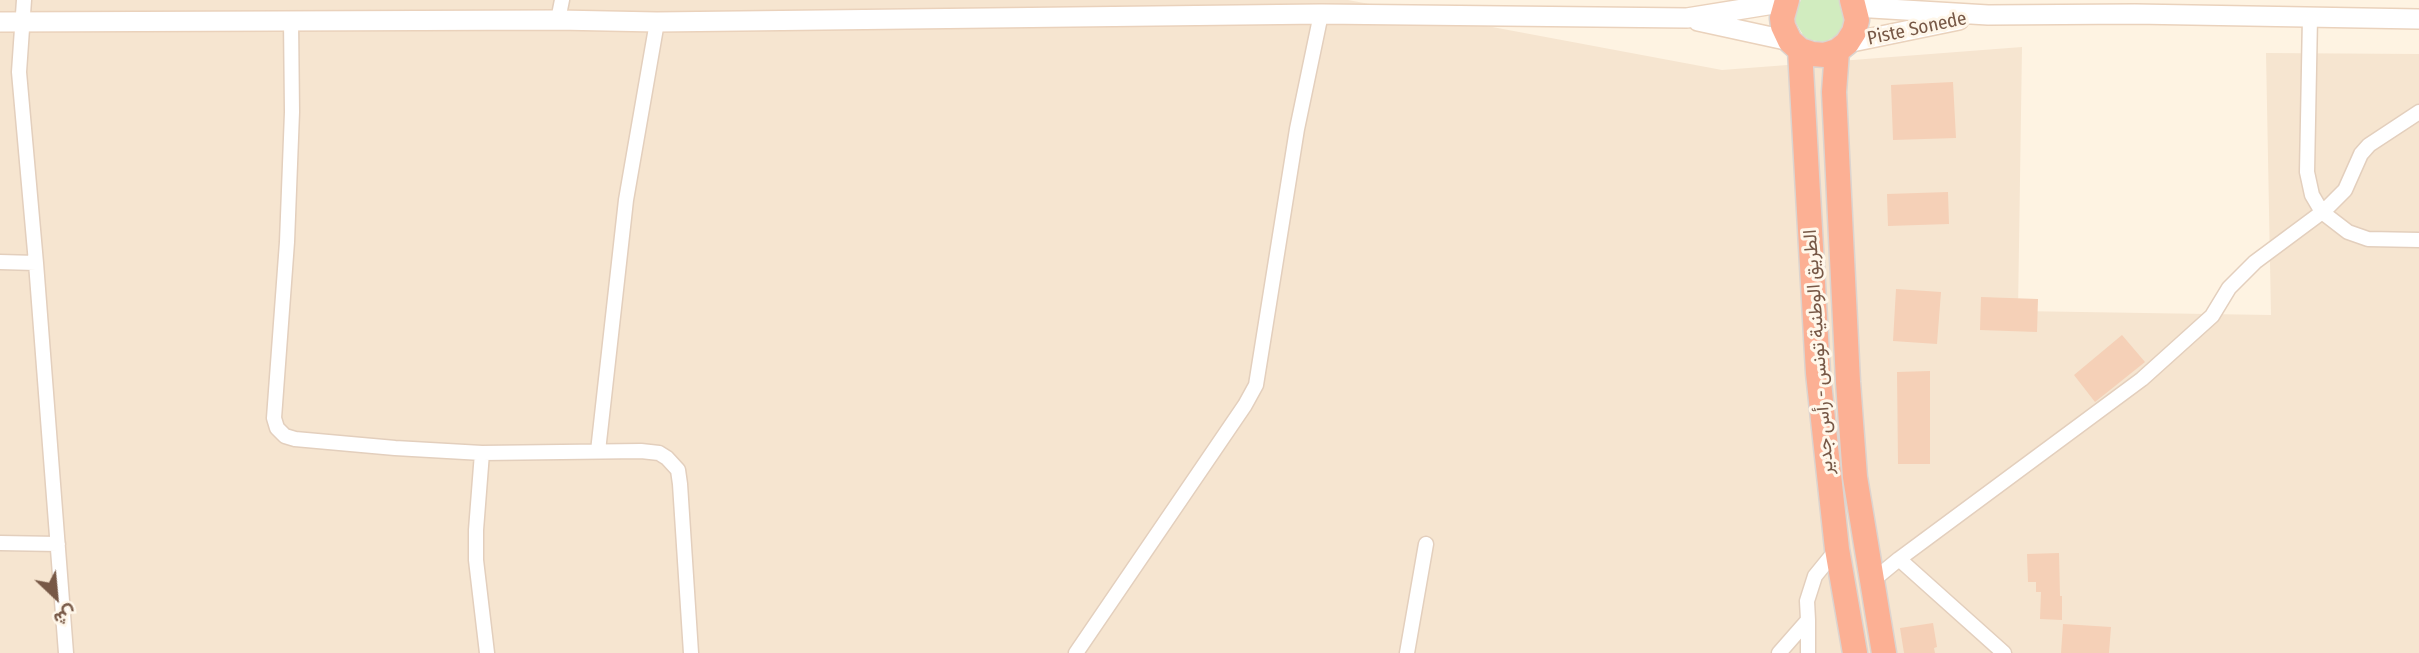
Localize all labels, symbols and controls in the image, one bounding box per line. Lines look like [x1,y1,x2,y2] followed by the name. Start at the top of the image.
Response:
[1865,7,1969,51] street label: Piste Sonede
[1799,229,1839,475] street label: الطريق الوطنية تونس - رأس جدير
[21,562,91,632] north arrow
[50,601,81,632] text: ش

